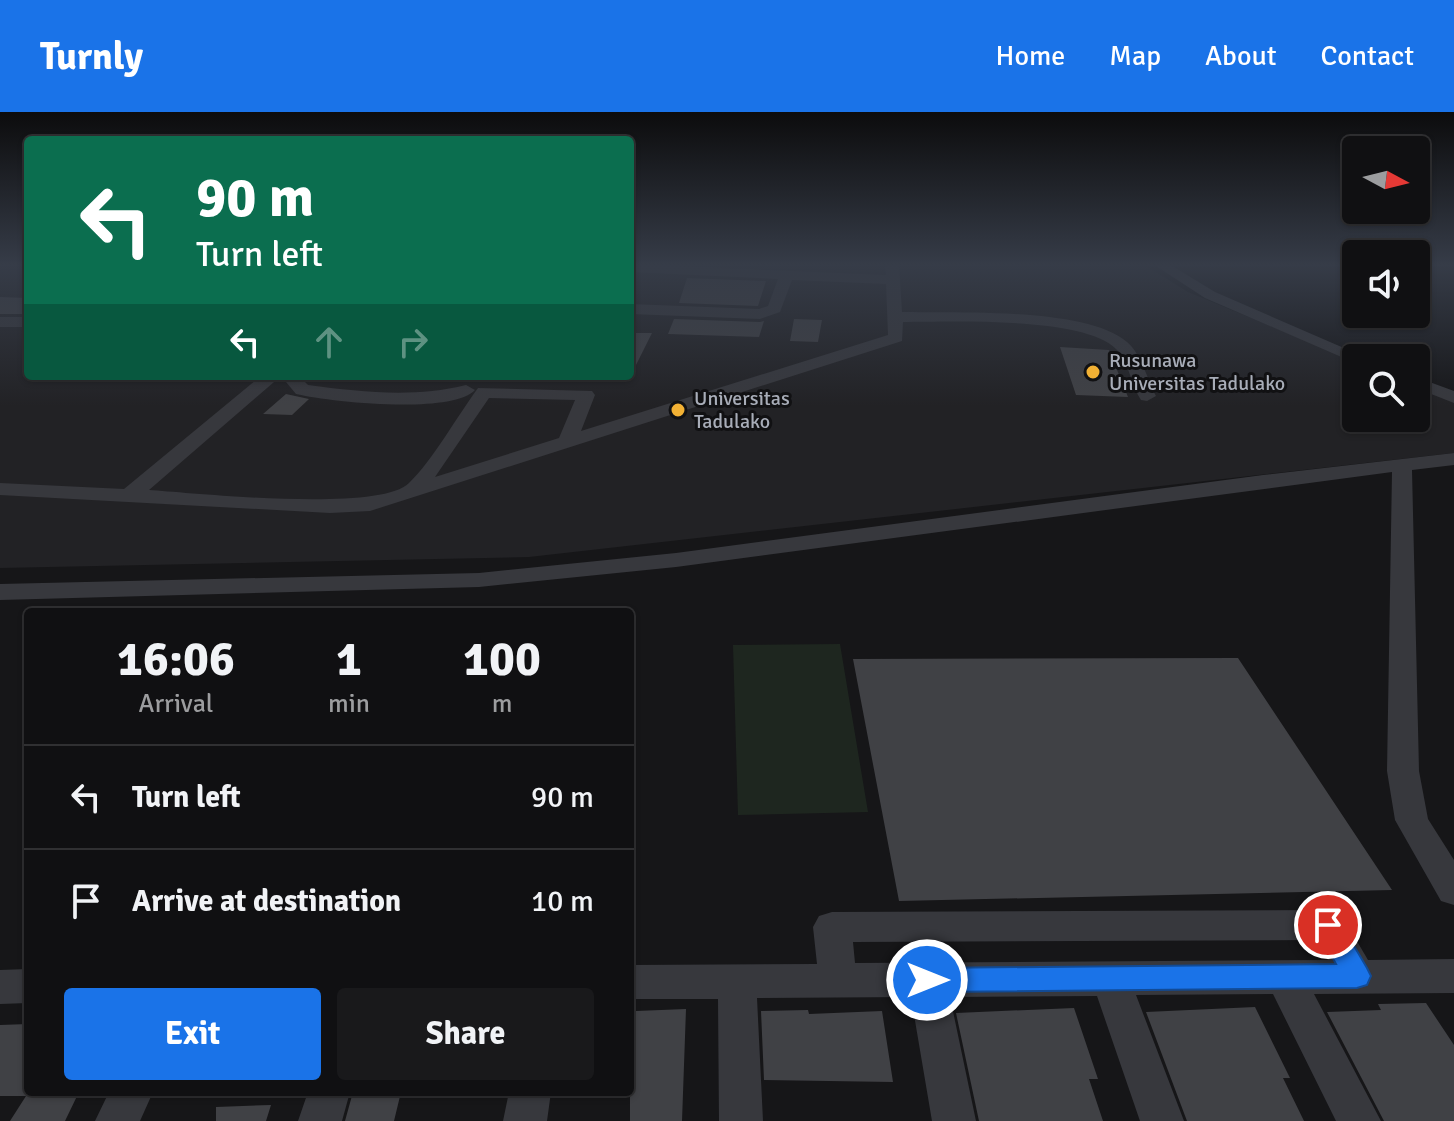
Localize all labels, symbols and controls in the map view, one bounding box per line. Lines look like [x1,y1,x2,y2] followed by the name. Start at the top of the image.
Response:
[40,33,143,80] text: Turnly
[996,39,1065,73] text: Home
[1109,39,1161,73] text: Map
[1205,39,1277,73] text: About
[1321,39,1414,73] text: Contact
[1342,136,1430,224] north arrow
[1342,136,1430,432] map controls
[196,163,314,232] text: 90 m
[64,168,168,272] icon: left
[196,232,323,277] text: Turn left
[1342,240,1430,328] button: sound
[223,320,267,364] icon: left
[307,320,351,364] icon: ahead
[391,320,435,364] icon: right
[1342,344,1430,432] button: search
[1109,348,1285,396] place label: Rusunawa Universitas Tadulako
[1084,363,1102,381] marker: Rusunawa Universitas Tadulako
[694,386,790,434] place label: Universitas Tadulako
[669,401,687,419] marker: Universitas Tadulako
[117,630,235,689] text: 16:06
[336,630,362,689] text: 1
[463,630,541,689] text: 100
[139,688,213,720] text: Arrival
[328,688,370,720] text: min
[492,688,512,720] text: m
[64,775,108,819] icon: left
[132,779,241,816] text: Turn left
[531,779,594,816] text: 90 m
[64,879,108,923] icon: arrive
[132,883,401,920] text: Arrive at destination
[531,883,594,920] text: 10 m
[1294,891,1362,959] pin
[1306,903,1350,947] icon: arrive
[885,938,969,1022] position arrow
[64,988,321,1080] button: Exit
[337,988,594,1080] button: Share

